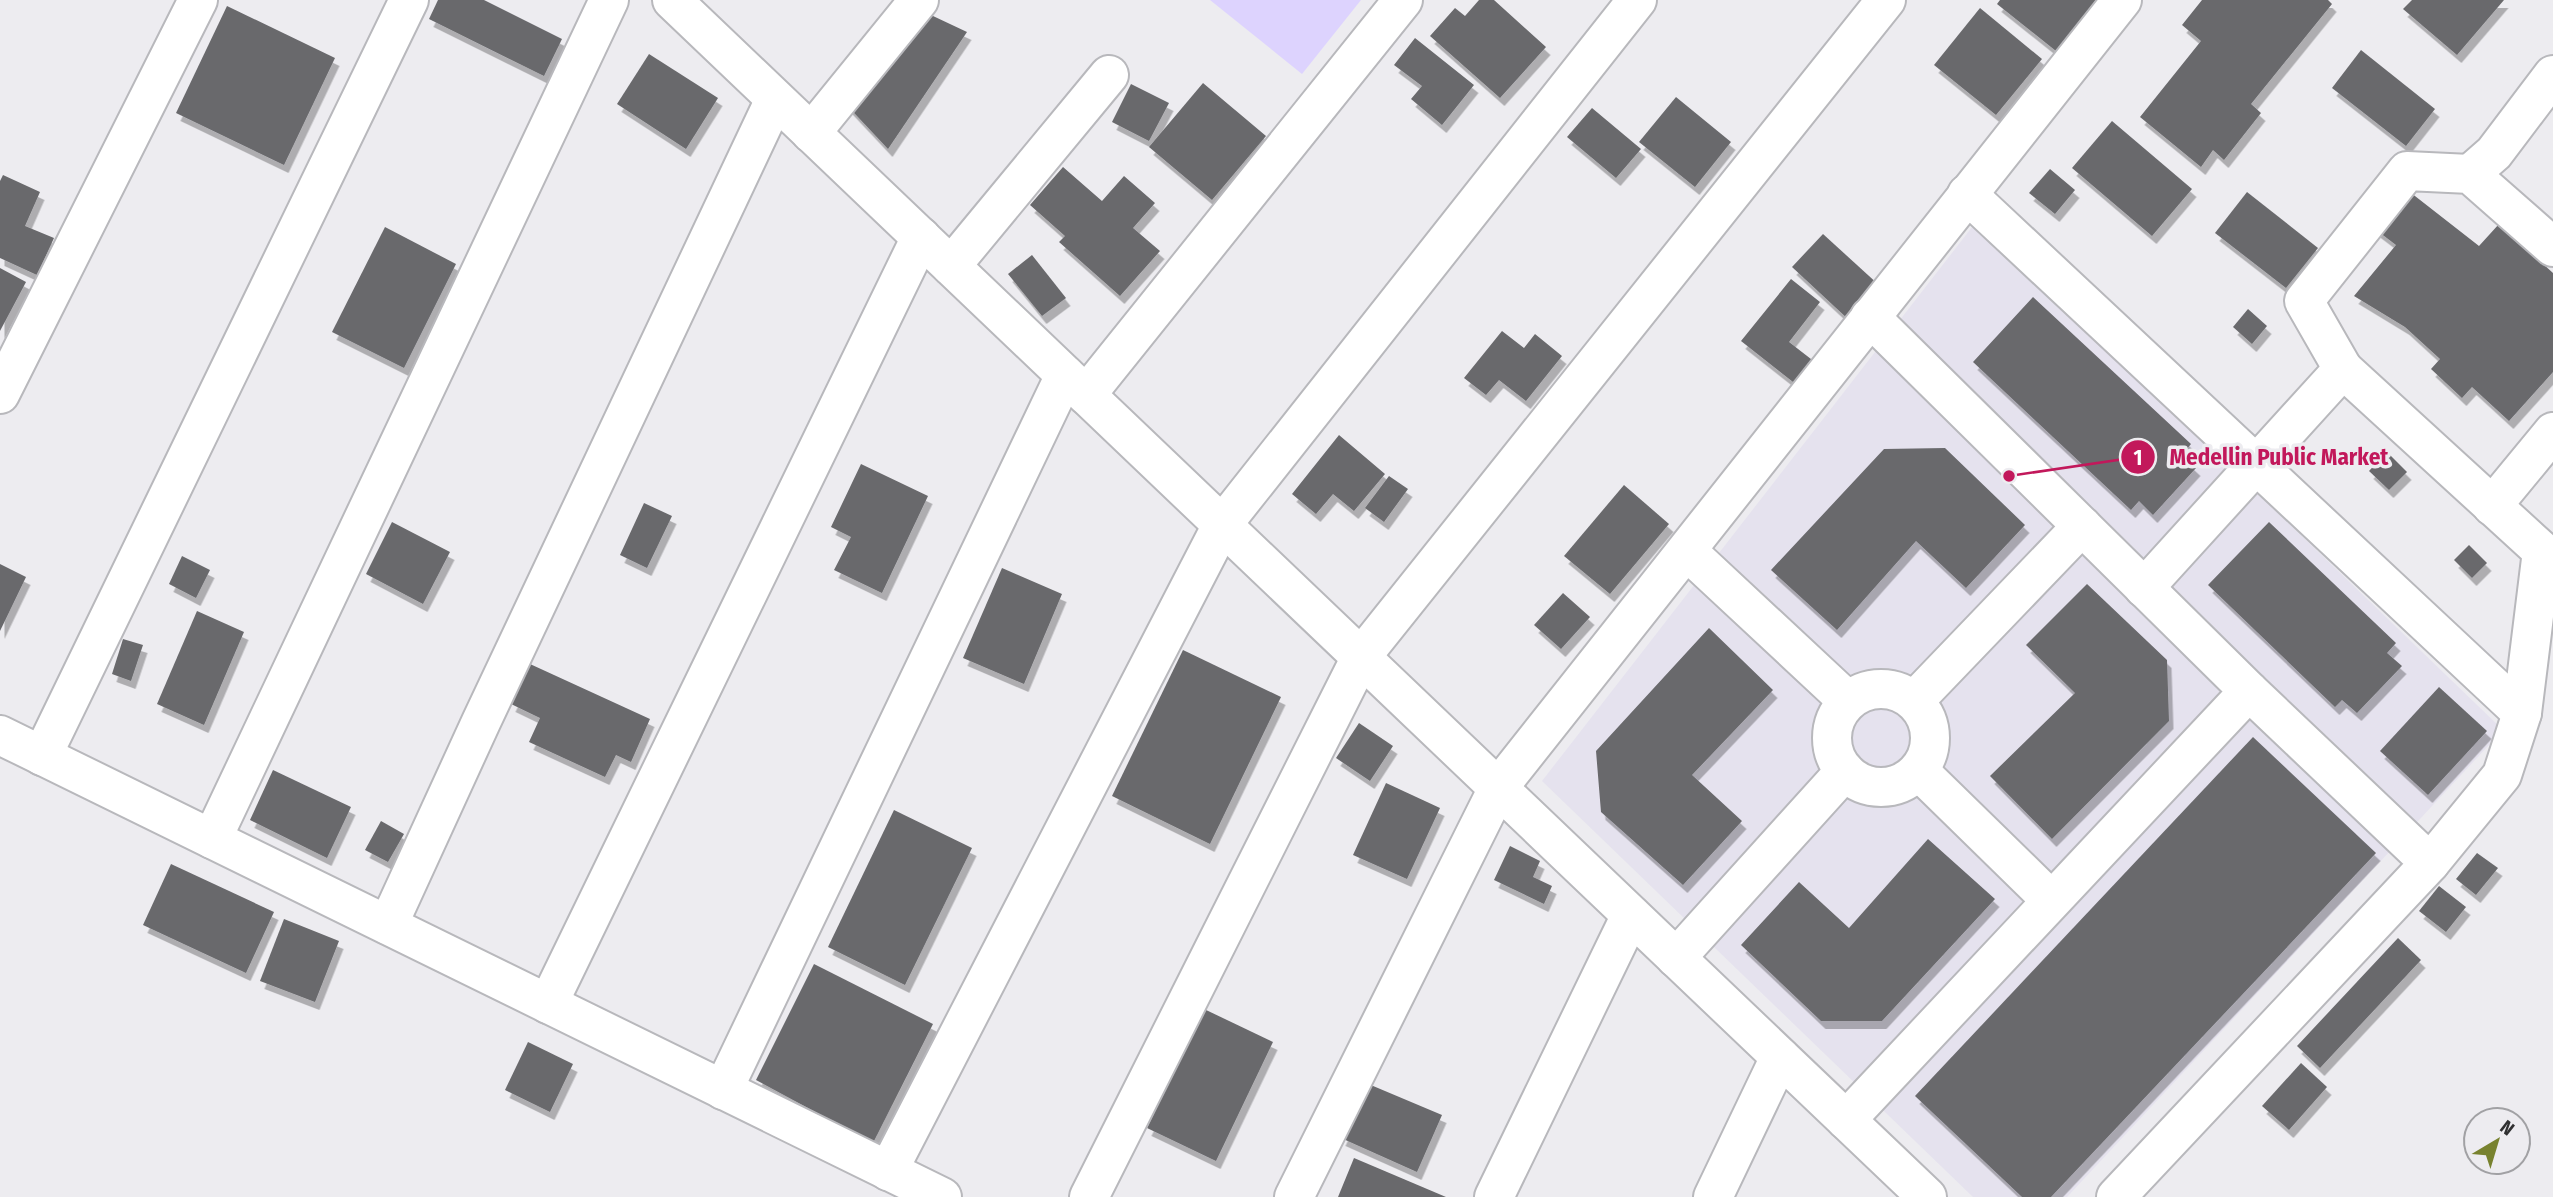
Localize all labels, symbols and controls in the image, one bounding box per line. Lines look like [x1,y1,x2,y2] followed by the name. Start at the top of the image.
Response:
[2121,435,2402,479] callout: Medellin Public Market
[2170,443,2389,471] text: Medellin Public Market
[2134,445,2142,471] text: 1
[2462,1106,2532,1176] north arrow
[2496,1115,2519,1141] text: N

